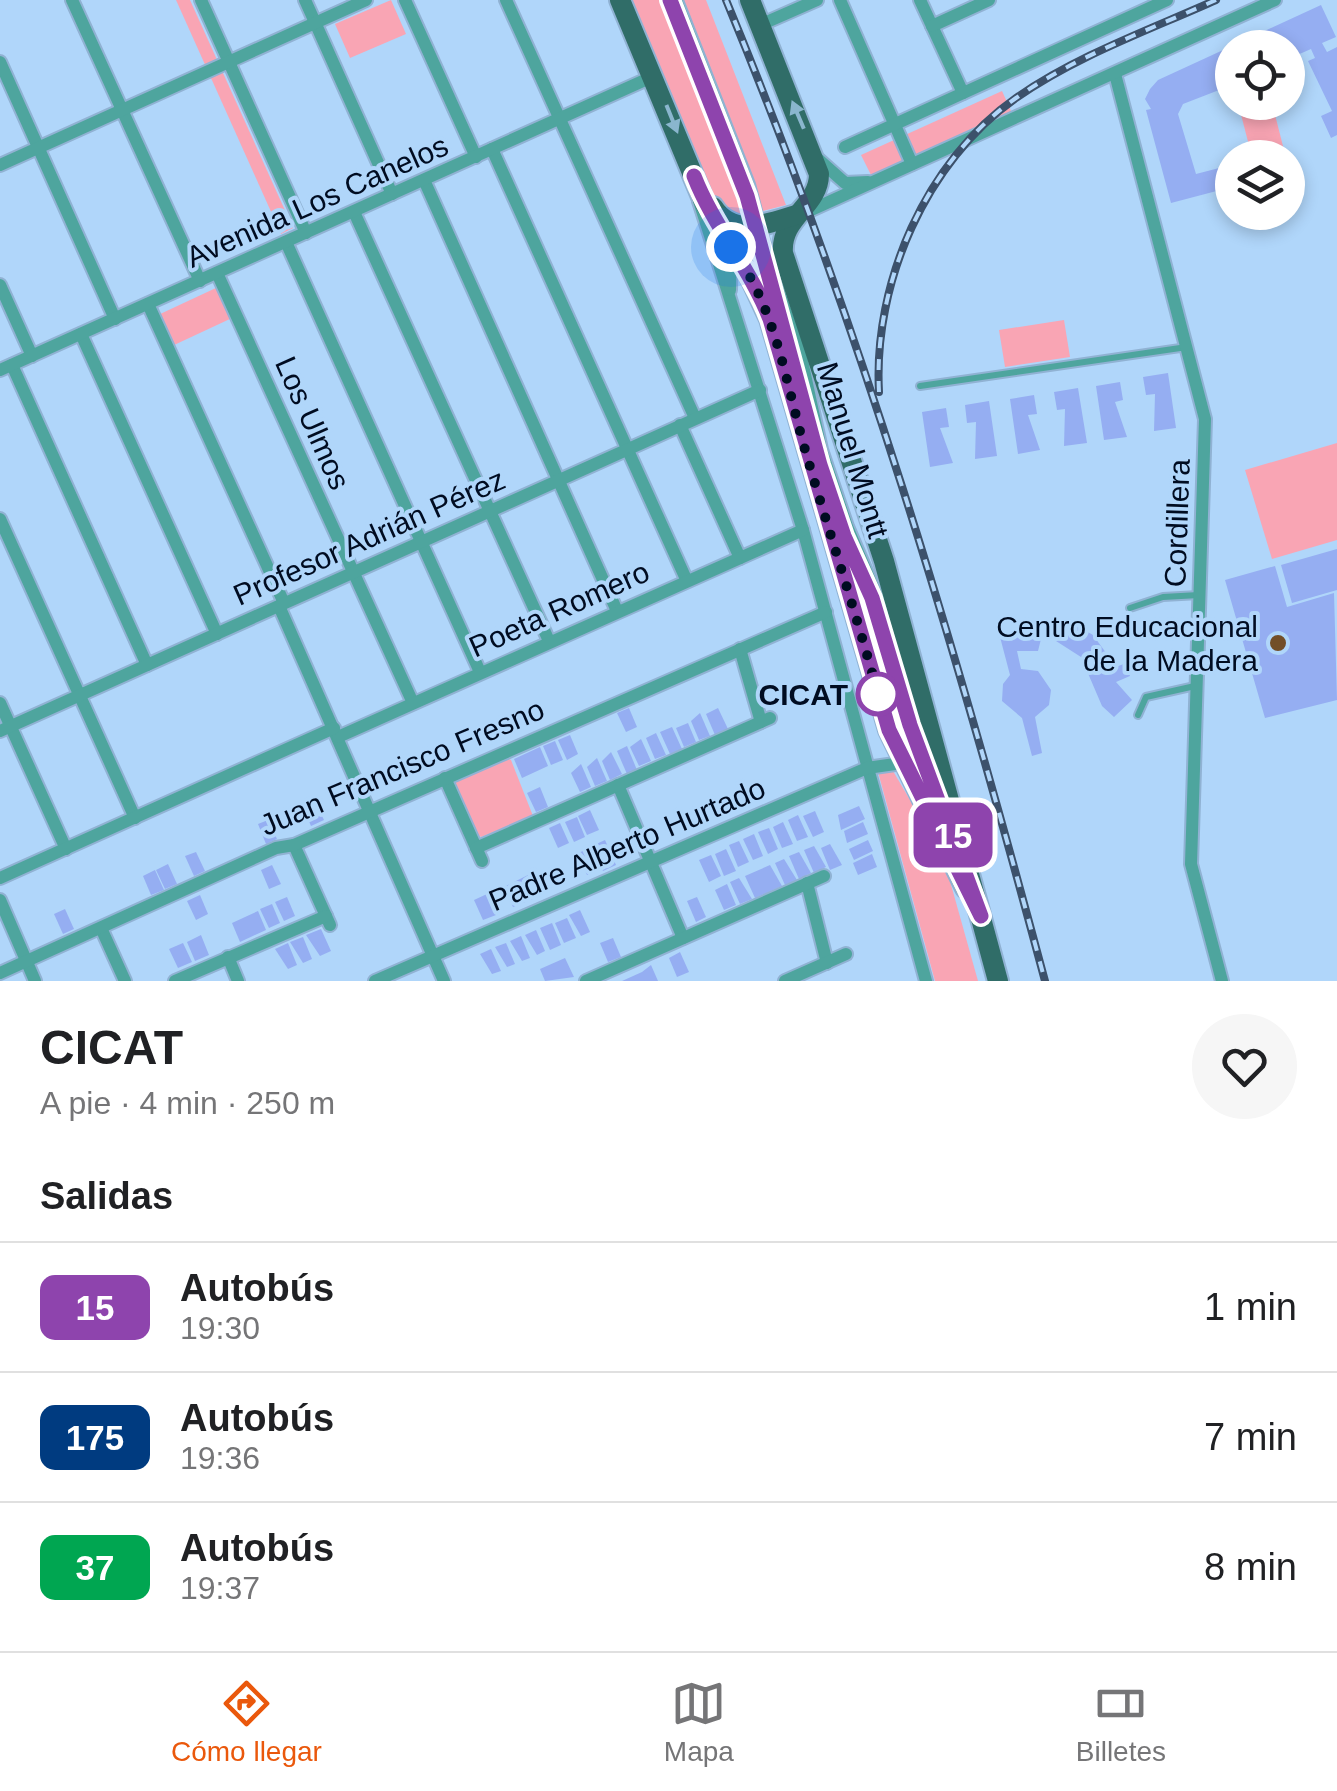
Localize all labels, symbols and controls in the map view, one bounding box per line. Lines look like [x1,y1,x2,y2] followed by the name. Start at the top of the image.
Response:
[1215,30,1305,230] map controls
[1215,30,1305,120] button: locate
[790,100,806,130] one-way arrow
[665,105,681,135] one-way arrow
[181,128,453,274] street label: Avenida Los Canelos
[1215,140,1305,230] button: layers
[706,222,756,272] your location
[269,352,357,494] street label: Los Ulmos
[811,358,896,542] street label: Manuel Montt
[1158,458,1196,588] street label: Cordillera
[228,462,510,612] street label: Profesor Adrián Pérez
[464,555,654,663] street label: Poeta Romero
[996,610,1258,677] place label: Centro Educacional de la Madera
[1267,632,1289,654] marker: Centro Educacional de la Madera
[857,673,899,715] marker: CICAT
[759,678,848,711] place label: CICAT
[255,692,549,842] street label: Juan Francisco Fresno
[484,771,770,917] street label: Padre Alberto Hurtado
[908,802,998,868] line badge: 15
[934,816,972,855] text: 15
[1192,1014,1297,1119] button: heart
[40,1021,183,1074] text: CICAT
[40,1085,335,1121] text: A pie · 4 min · 250 m
[40,1175,173,1217] text: Salidas
[180,1267,334,1309] text: Autobús
[1204,1286,1297,1328] text: 1 min
[76,1288,114,1327] text: 15
[180,1310,260,1346] text: 19:30
[180,1397,334,1439] text: Autobús
[1204,1416,1297,1458] text: 7 min
[66,1418,124,1457] text: 175
[180,1440,260,1476] text: 19:36
[180,1527,334,1569] text: Autobús
[1204,1546,1297,1588] text: 8 min
[76,1548,114,1587] text: 37
[180,1570,260,1606] text: 19:37
[171,1676,322,1768] tab: Cómo llegar
[664,1676,734,1768] tab: Mapa
[1076,1676,1166,1768] tab: Billetes

